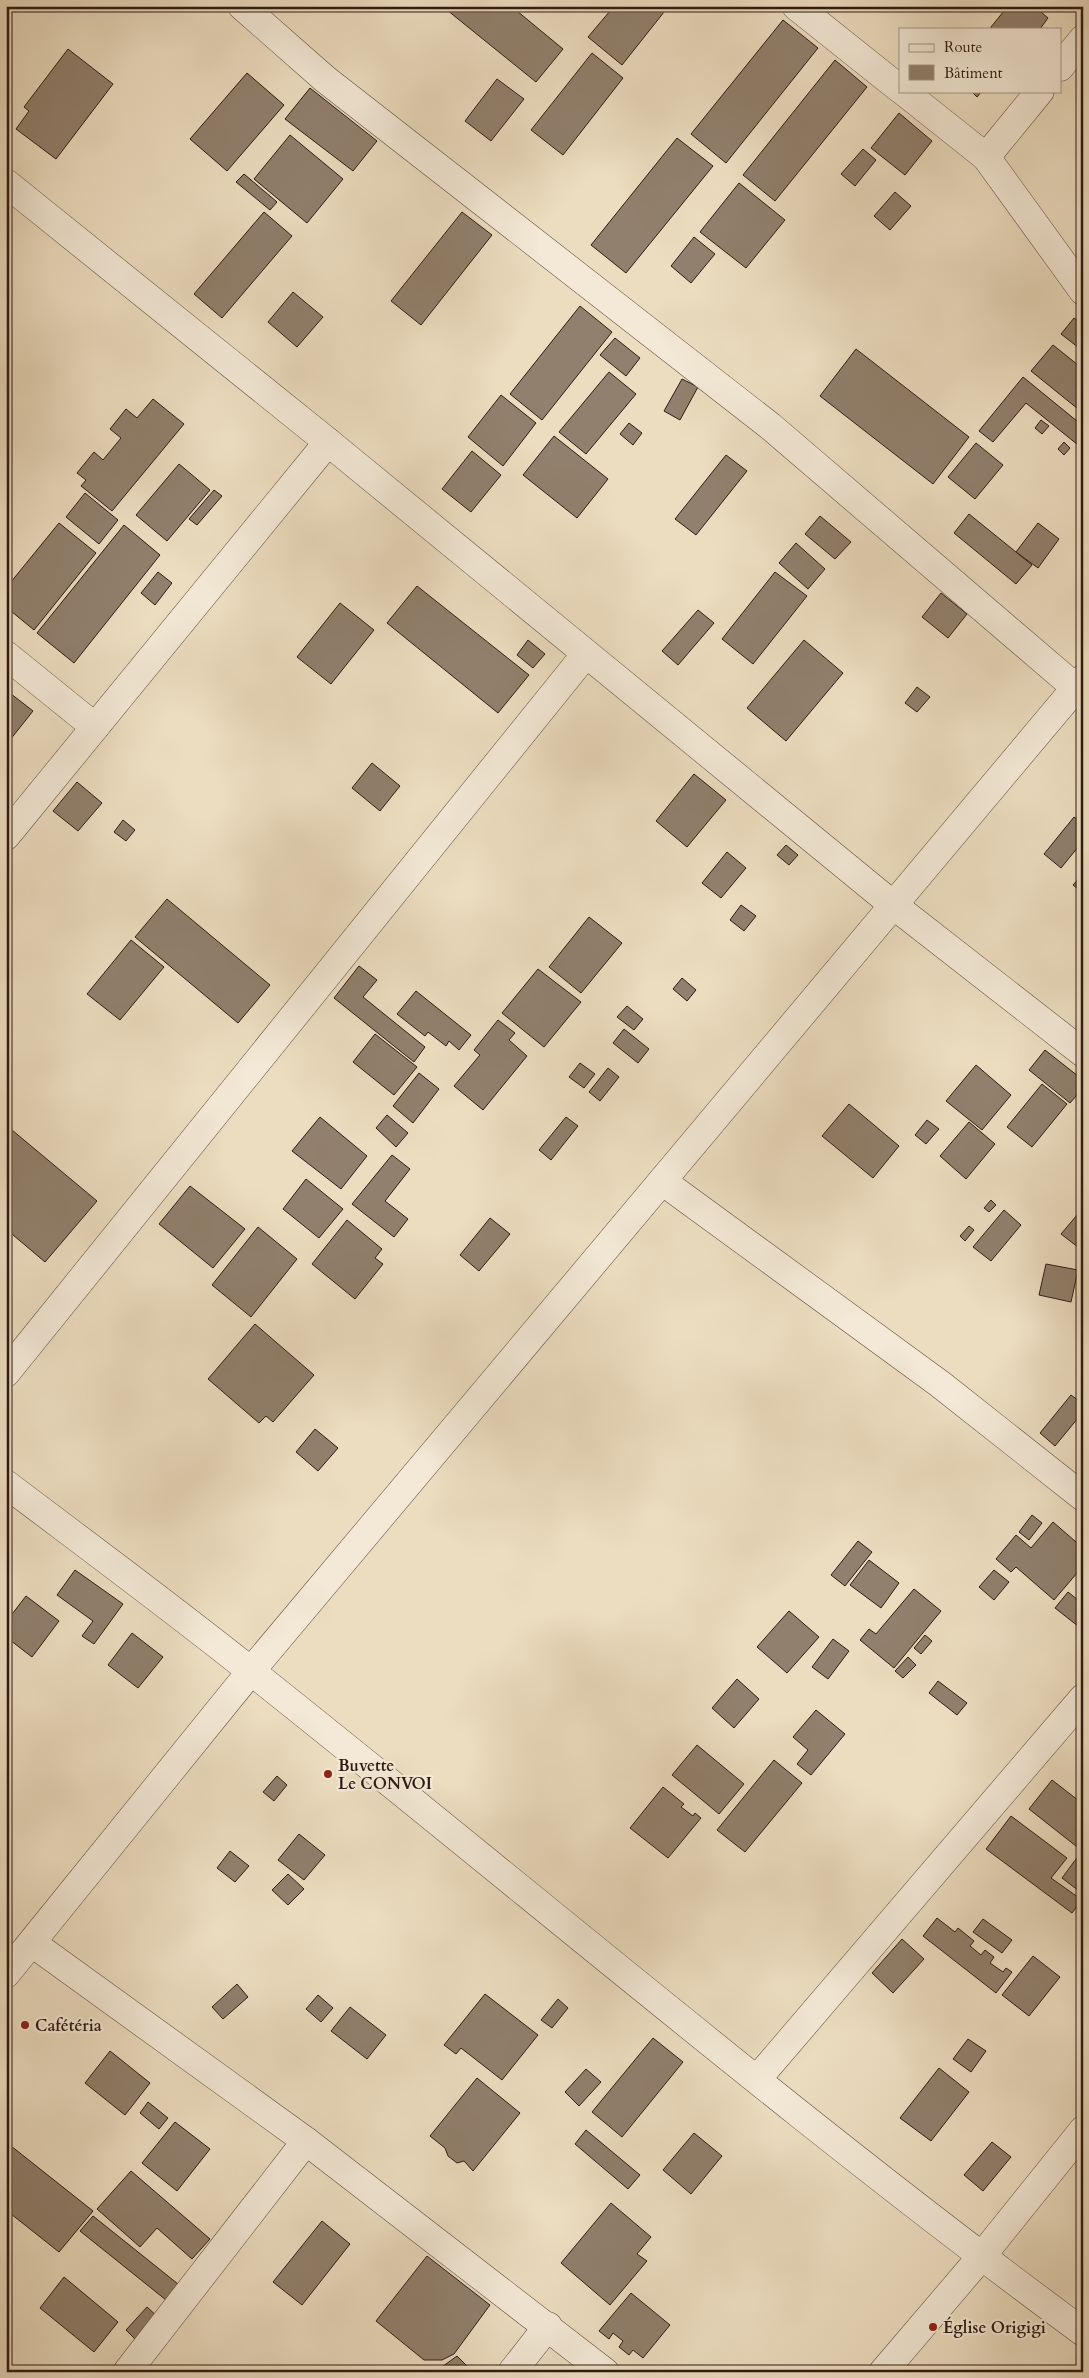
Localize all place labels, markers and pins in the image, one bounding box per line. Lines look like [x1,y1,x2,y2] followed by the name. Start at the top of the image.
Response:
[338,1755,432,1795] place label: Buvette Le CONVOI
[322,1768,334,1780] marker: Buvette Le CONVOI
[35,2015,102,2037] place label: Cafétéria
[19,2019,31,2031] marker: Cafétéria
[943,2316,1046,2339] place label: Église Origigi
[927,2321,939,2333] marker: Église Origigi

